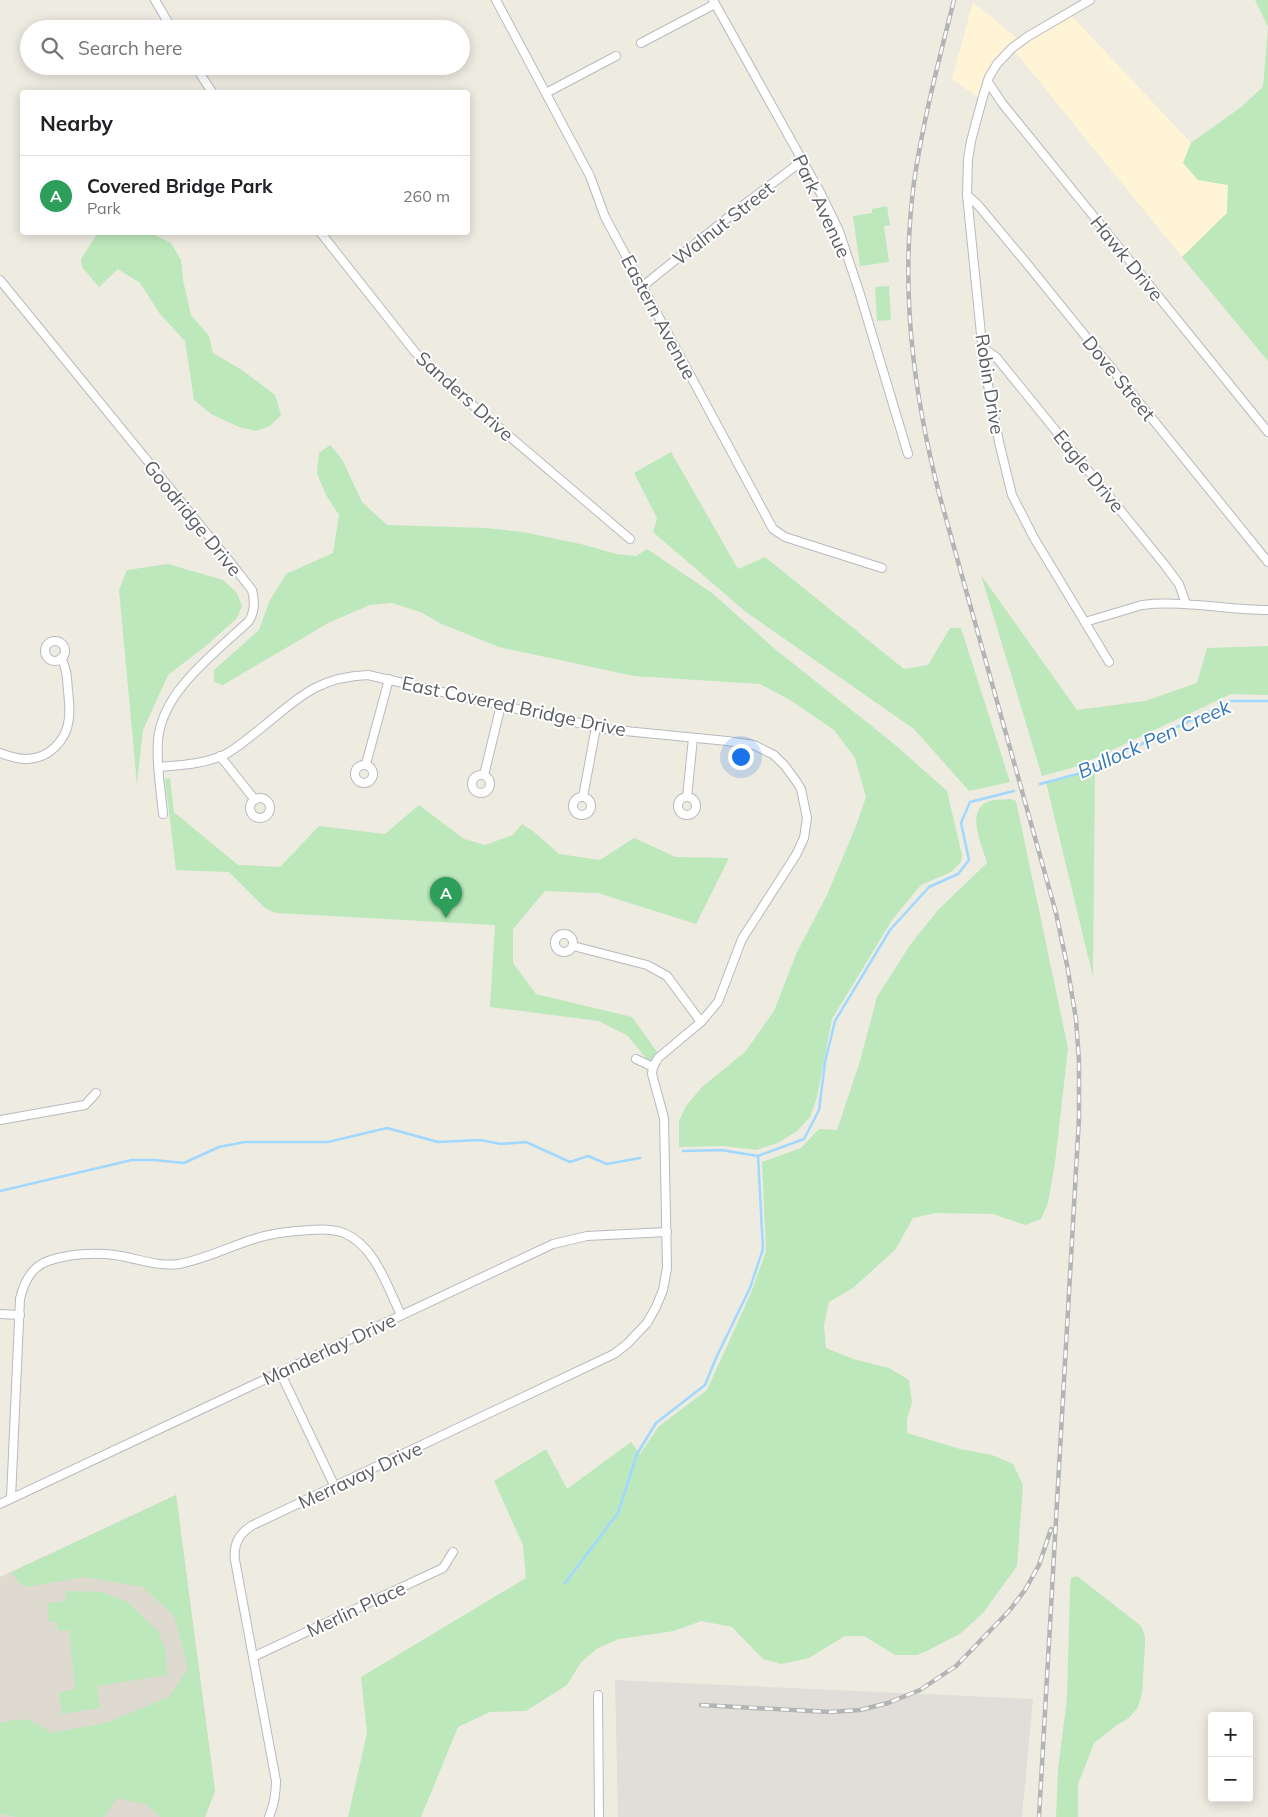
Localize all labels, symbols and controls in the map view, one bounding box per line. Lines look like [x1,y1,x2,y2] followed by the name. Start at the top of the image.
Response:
[20,20,470,75] search box
[38,34,66,62] icon: search
[78,36,182,60] text: Search here
[40,110,113,136] text: Nearby
[788,151,856,261] street label: Park Avenue
[87,174,272,198] text: Covered Bridge Park
[667,176,779,270] street label: Walnut Street
[50,186,62,206] text: A
[403,186,450,206] text: 260 m
[87,198,121,218] text: Park
[1085,210,1169,306] street label: Hawk Drive
[616,251,702,383] street label: Eastern Avenue
[1077,331,1161,426] street label: Dove Street
[970,332,1010,436] street label: Robin Drive
[411,346,519,446] street label: Sanders Drive
[1048,425,1130,517] street label: Eagle Drive
[139,455,247,581] street label: Goodridge Drive
[400,671,628,741] street label: East Covered Bridge Drive
[1073,693,1235,783] water label: Bullock Pen Creek
[728,744,754,770] your location
[430,877,462,918] pin: A
[259,1308,399,1390] street label: Manderlay Drive
[294,1436,426,1514] street label: Merravay Drive
[303,1576,409,1642] street label: Merlin Place
[1208,1712,1253,1802] map controls
[1208,1712,1253,1757] button: +
[1208,1757,1253,1802] button: −

